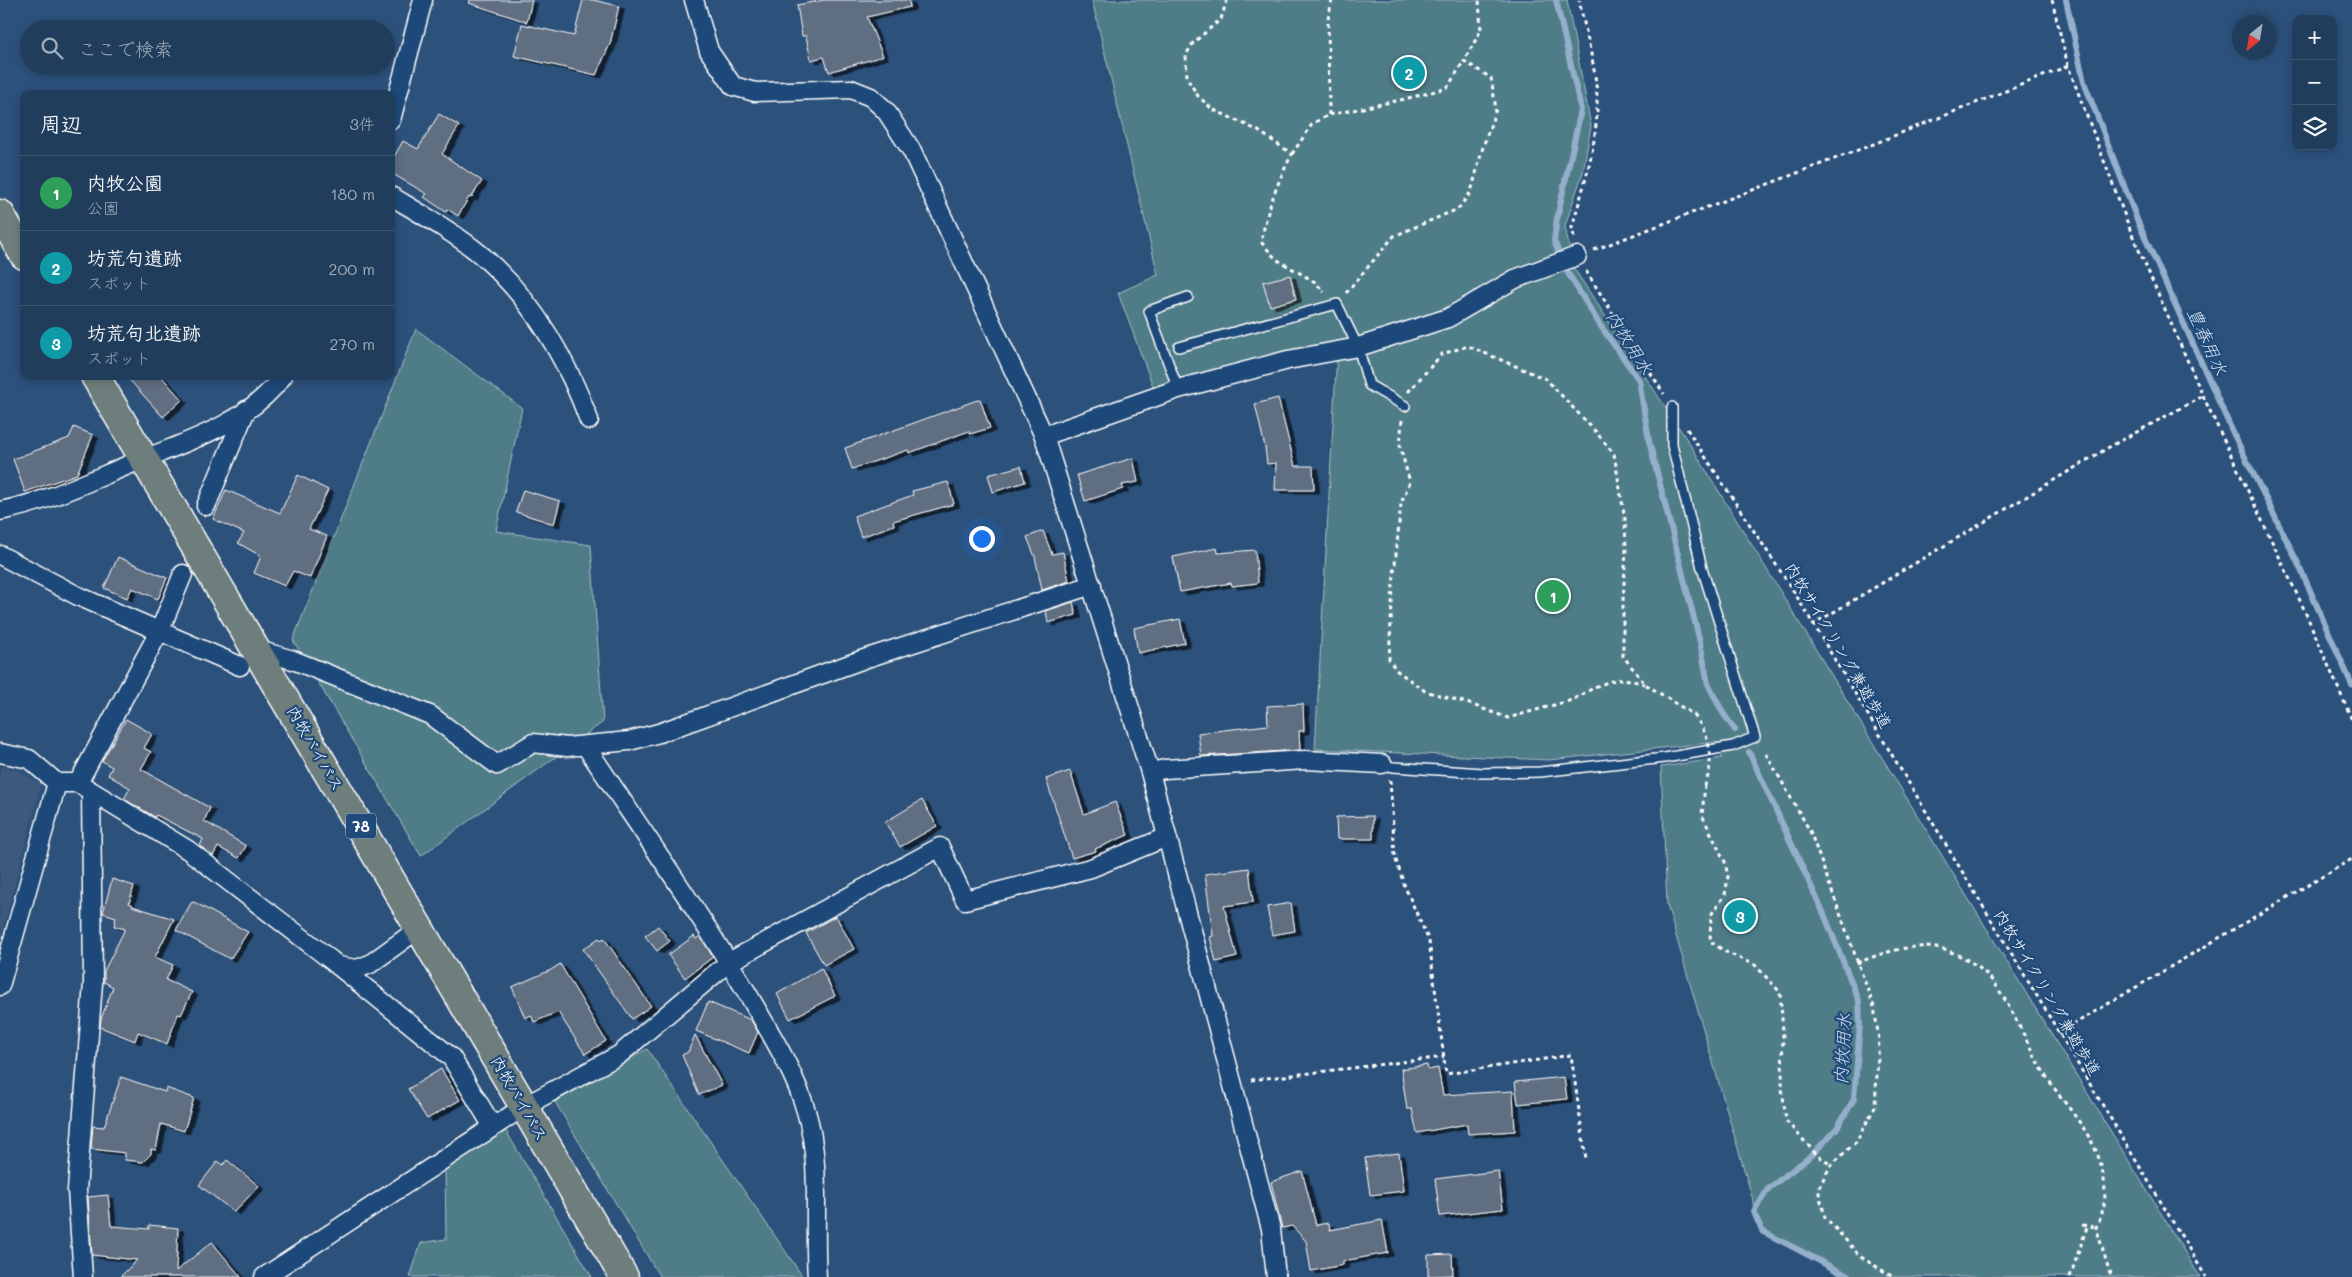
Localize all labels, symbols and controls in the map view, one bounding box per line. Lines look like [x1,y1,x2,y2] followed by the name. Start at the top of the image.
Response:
[2232,15,2277,60] north arrow
[2292,15,2337,150] map controls
[2292,15,2337,60] button: +
[20,20,395,75] search box
[38,34,66,62] icon: search
[78,36,173,61] text: ここで検索
[1393,54,1425,92] pin: 2
[2292,60,2337,105] button: −
[2292,105,2337,150] button: layers
[40,110,82,137] text: 周辺
[350,113,375,134] text: 3件
[87,170,163,195] text: 内牧公園
[52,183,60,204] text: 1
[330,183,375,204] text: 180 m
[87,197,119,218] text: 公園
[87,245,182,270] text: 坊荒句遺跡
[52,258,60,279] text: 2
[328,258,375,279] text: 200 m
[87,272,151,293] text: スポット
[2182,303,2234,379] water label: 豊春用水
[1601,305,1659,379] water label: 内牧用水
[87,320,201,345] text: 坊荒句北遺跡
[51,333,61,354] text: 3
[329,333,375,354] text: 270 m
[87,347,151,368] text: スポット
[969,526,995,552] your location
[1781,558,1897,732] street label: 内牧サイクリング兼遊歩道
[1537,577,1569,615] pin: 1
[283,701,349,795] street label: 内牧バイパス
[346,814,376,838] road number: 78
[1724,897,1756,935] pin: 3
[1990,905,2106,1079] street label: 内牧サイクリング兼遊歩道
[1828,1012,1856,1086] water label: 内牧用水
[487,1051,553,1145] street label: 内牧バイパス

